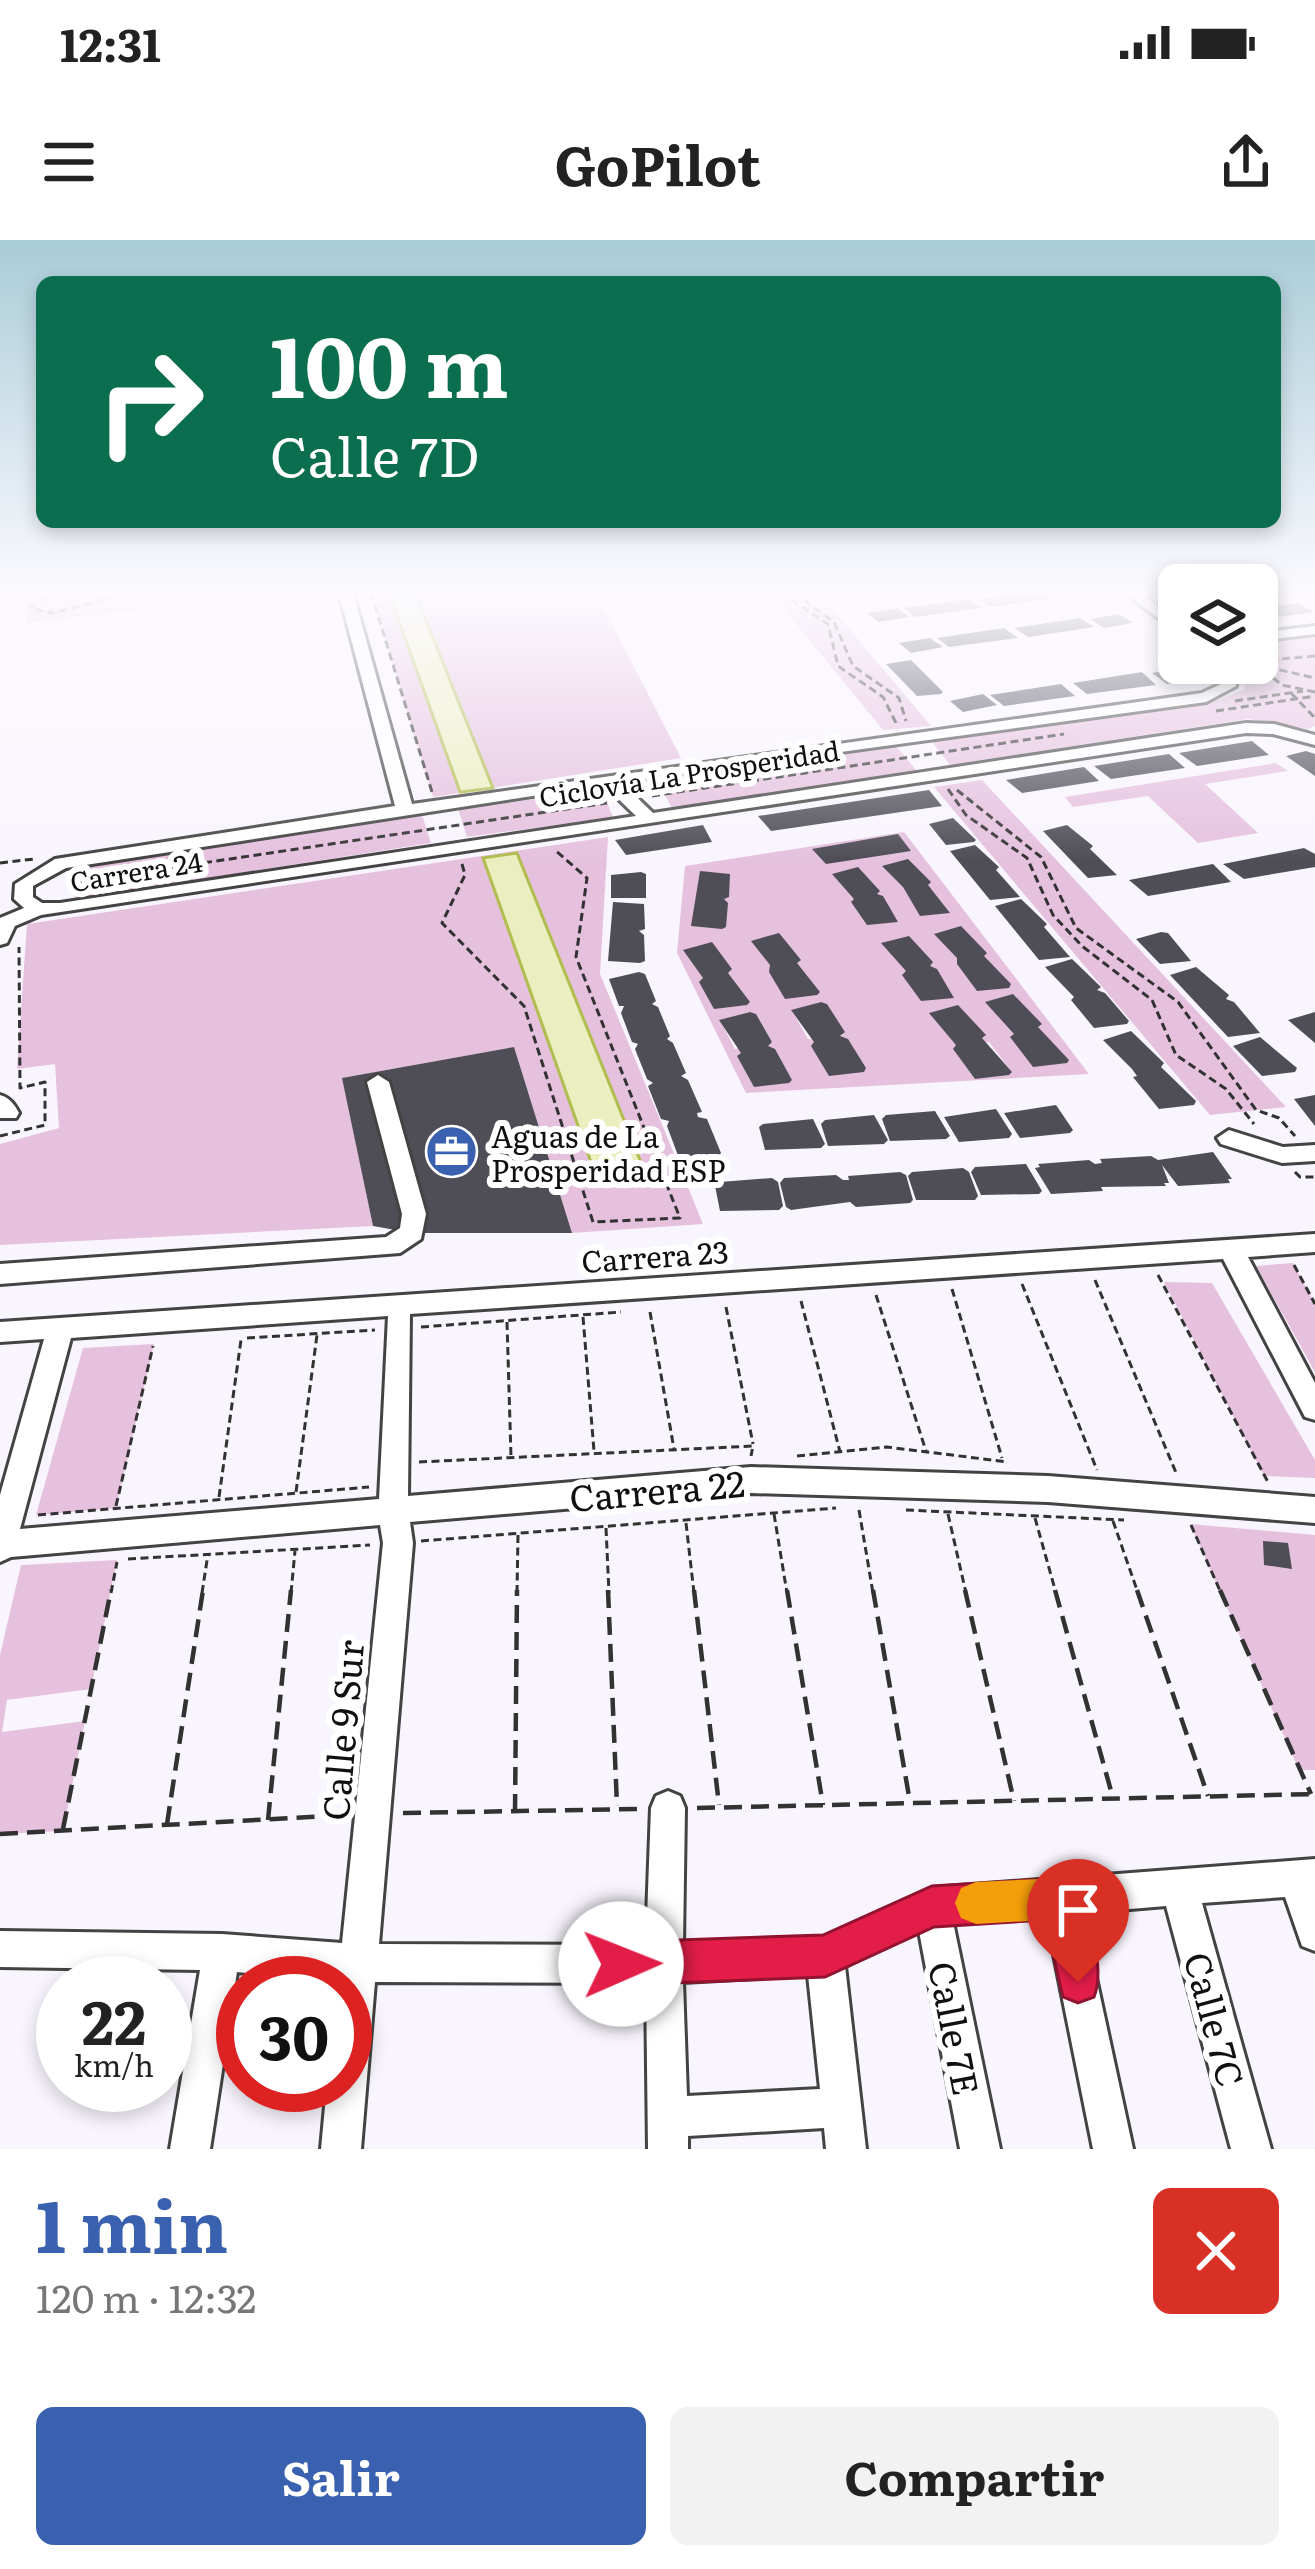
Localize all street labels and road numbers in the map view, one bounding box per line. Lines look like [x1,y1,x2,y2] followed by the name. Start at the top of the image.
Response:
[536,729,842,815] street label: Ciclovía La Prosperidad
[67,840,205,900] street label: Carrera 24
[580,1228,730,1282] street label: Carrera 23
[567,1455,747,1523] street label: Carrera 22
[307,1638,375,1822] street label: Calle 9 Sur
[1173,1946,1259,2092] street label: Calle 7C
[917,1957,995,2099] street label: Calle 7E

